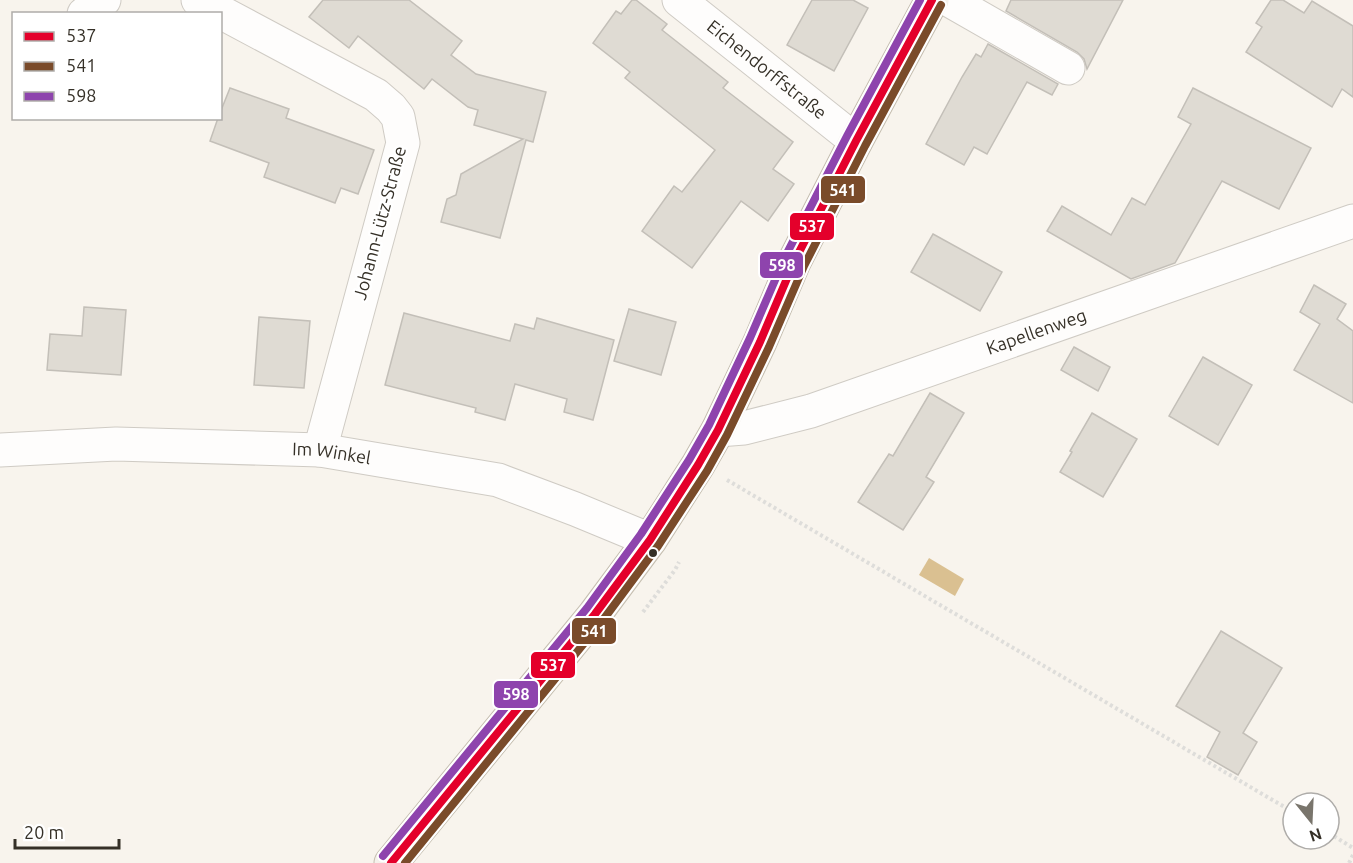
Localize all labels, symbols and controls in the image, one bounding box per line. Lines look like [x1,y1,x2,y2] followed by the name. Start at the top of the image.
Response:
[12,12,222,120] legend
[704,15,831,123] street label: Eichendorffstraße
[66,25,96,45] text: 537
[66,55,96,75] text: 541
[66,85,96,105] text: 598
[349,144,409,302] street label: Johann-Lütz-Straße
[820,175,866,204] line badge: 541
[829,181,857,199] text: 541
[789,212,835,241] line badge: 537
[798,217,826,235] text: 537
[759,251,804,279] line badge: 598
[768,256,796,274] text: 598
[983,304,1089,358] street label: Kapellenweg
[292,438,373,467] street label: Im Winkel
[647,547,659,559] unlabelled marker
[571,617,617,645] line badge: 541
[580,622,608,640] text: 541
[530,651,576,679] line badge: 537
[539,656,567,674] text: 537
[493,680,539,709] line badge: 598
[502,685,530,703] text: 598
[1281,791,1341,851] north arrow
[15,812,118,850] scale bar
[24,822,64,842] text: 20 m
[1307,825,1324,846] text: N

